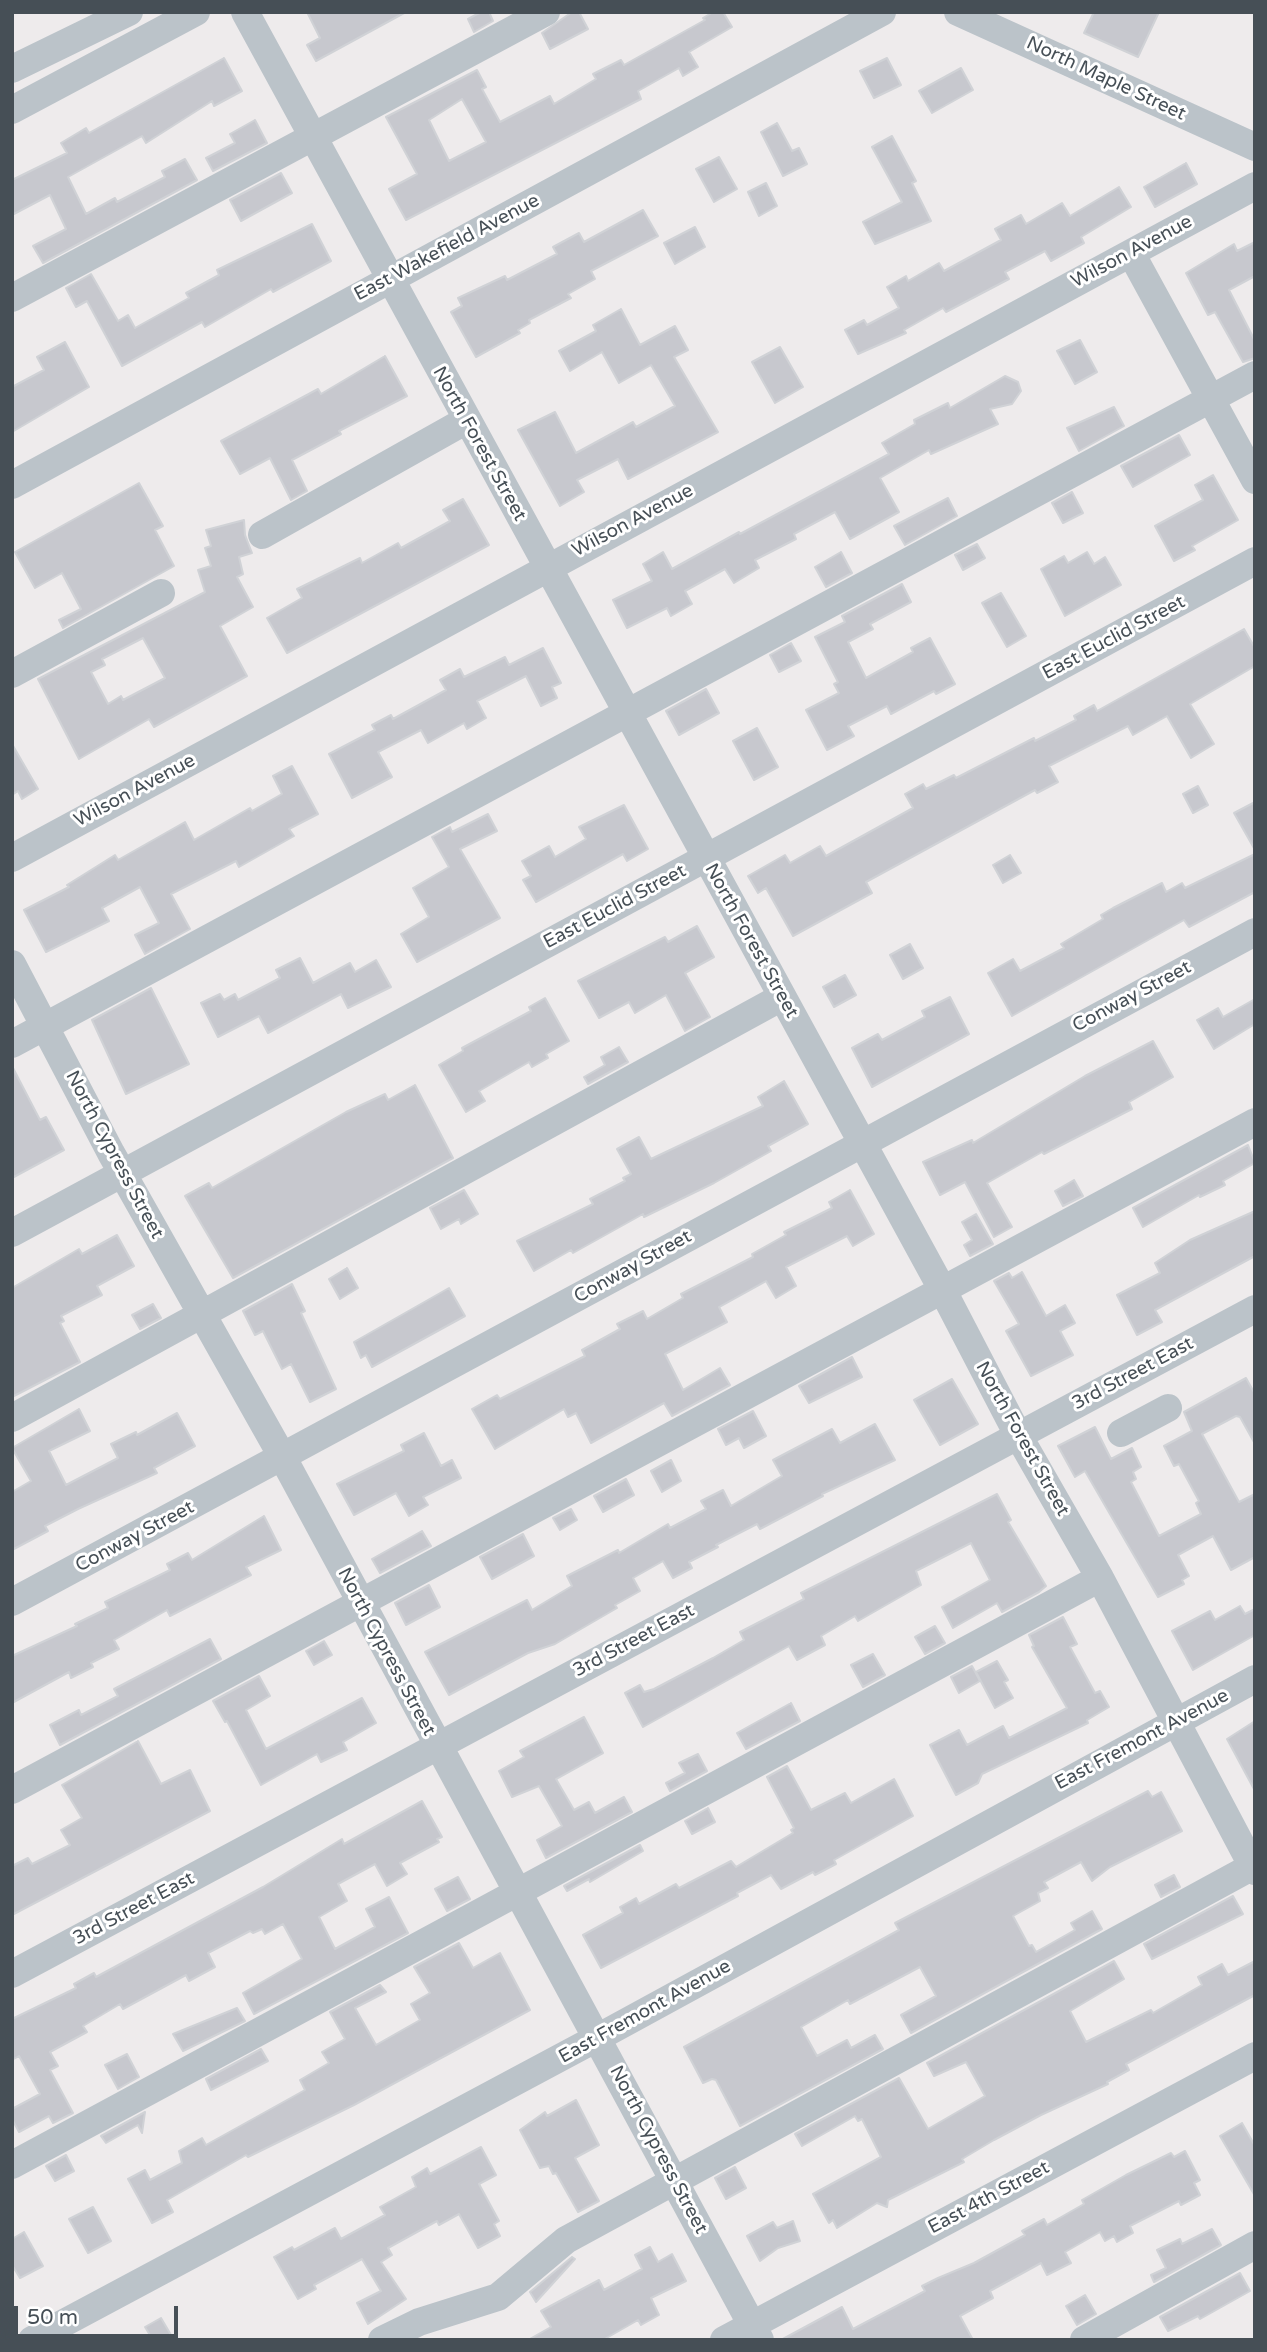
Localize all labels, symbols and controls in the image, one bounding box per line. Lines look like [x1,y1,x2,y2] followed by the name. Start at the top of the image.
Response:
[1023,32,1189,126] street label: North Maple Street
[350,189,544,307] street label: East Wakefield Avenue
[1068,211,1196,293] street label: Wilson Avenue
[427,363,531,525] street label: North Forest Street
[569,480,697,562] street label: Wilson Avenue
[1039,591,1189,685] street label: East Euclid Street
[71,750,199,832] street label: Wilson Avenue
[540,860,690,954] street label: East Euclid Street
[699,860,803,1022] street label: North Forest Street
[1069,956,1195,1038] street label: Conway Street
[60,1067,168,1243] street label: North Cypress Street
[570,1225,696,1309] street label: Conway Street
[1068,1332,1198,1416] street label: 3rd Street East
[970,1358,1074,1520] street label: North Forest Street
[72,1496,198,1578] street label: Conway Street
[332,1564,440,1740] street label: North Cypress Street
[569,1599,699,1683] street label: 3rd Street East
[1051,1685,1233,1795] street label: East Fremont Avenue
[69,1867,199,1951] street label: 3rd Street East
[555,1955,735,2069] street label: East Fremont Avenue
[604,2062,712,2238] street label: North Cypress Street
[925,2157,1053,2239] street label: East 4th Street
[18,2292,182,2336] scale bar
[27,2305,78,2330] text: 50 m

